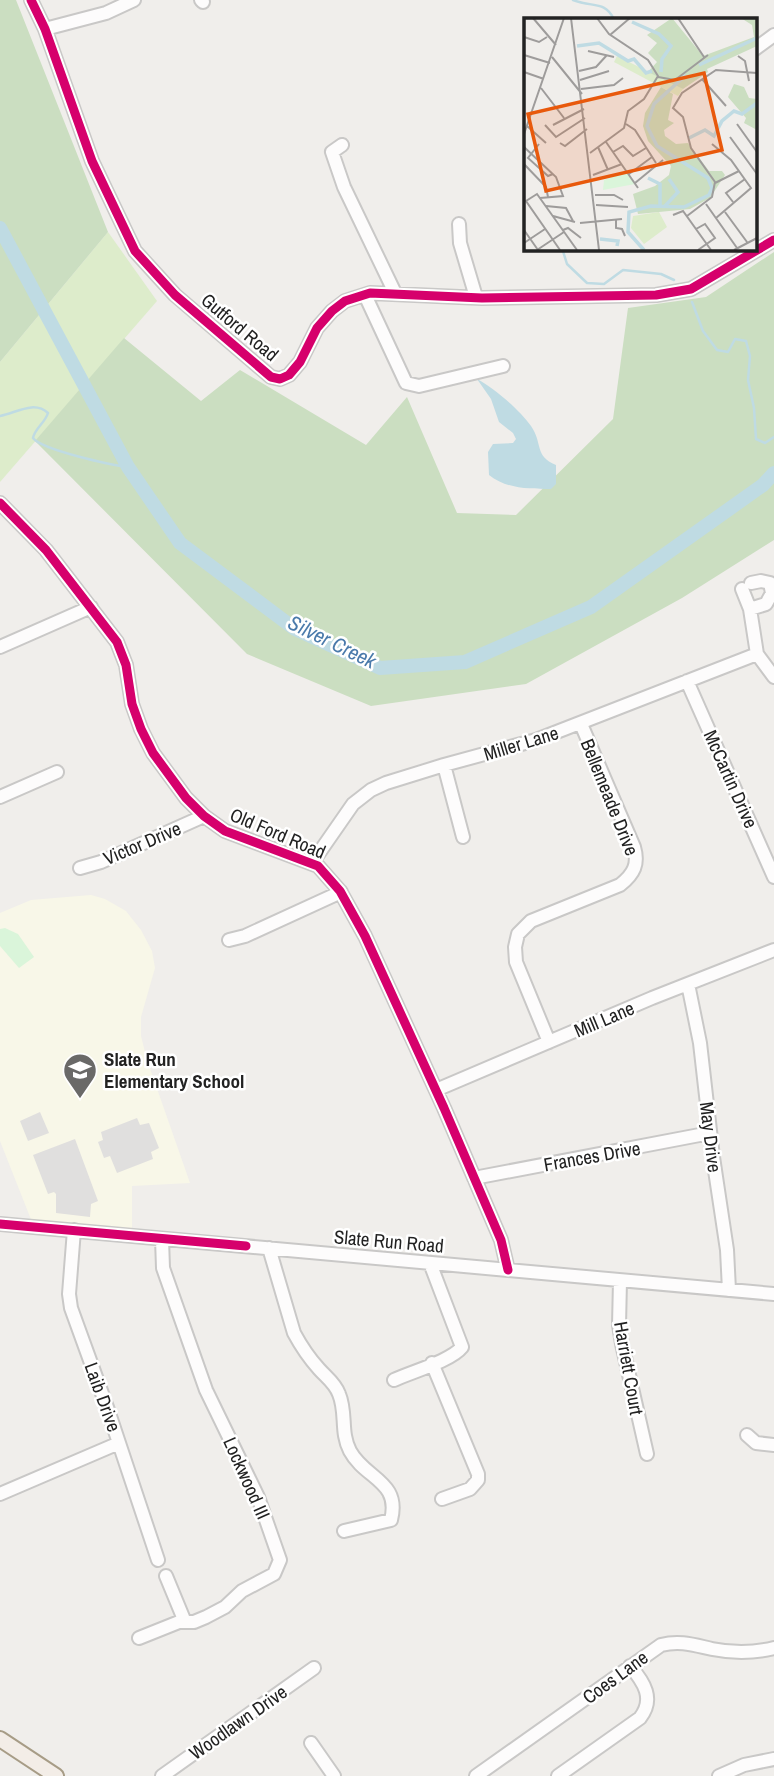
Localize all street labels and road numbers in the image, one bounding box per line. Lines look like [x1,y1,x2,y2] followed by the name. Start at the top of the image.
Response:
[196,287,284,367] street label: Gutford Road
[480,719,562,767] street label: Miller Lane
[698,726,764,832] street label: McCartin Drive
[575,735,645,859] street label: Bellemeade Drive
[226,801,330,865] street label: Old Ford Road
[99,815,185,871] street label: Victor Drive
[570,995,638,1043] street label: Mill Lane
[694,1100,728,1174] street label: May Drive
[542,1135,642,1177] street label: Frances Drive
[333,1223,445,1259] street label: Slate Run Road
[608,1319,650,1417] street label: Harriett Court
[78,1359,128,1435] street label: Laib Drive
[217,1433,277,1523] street label: Lockwood III
[577,1644,653,1710] street label: Coes Lane
[184,1679,292,1765] street label: Woodlawn Drive

